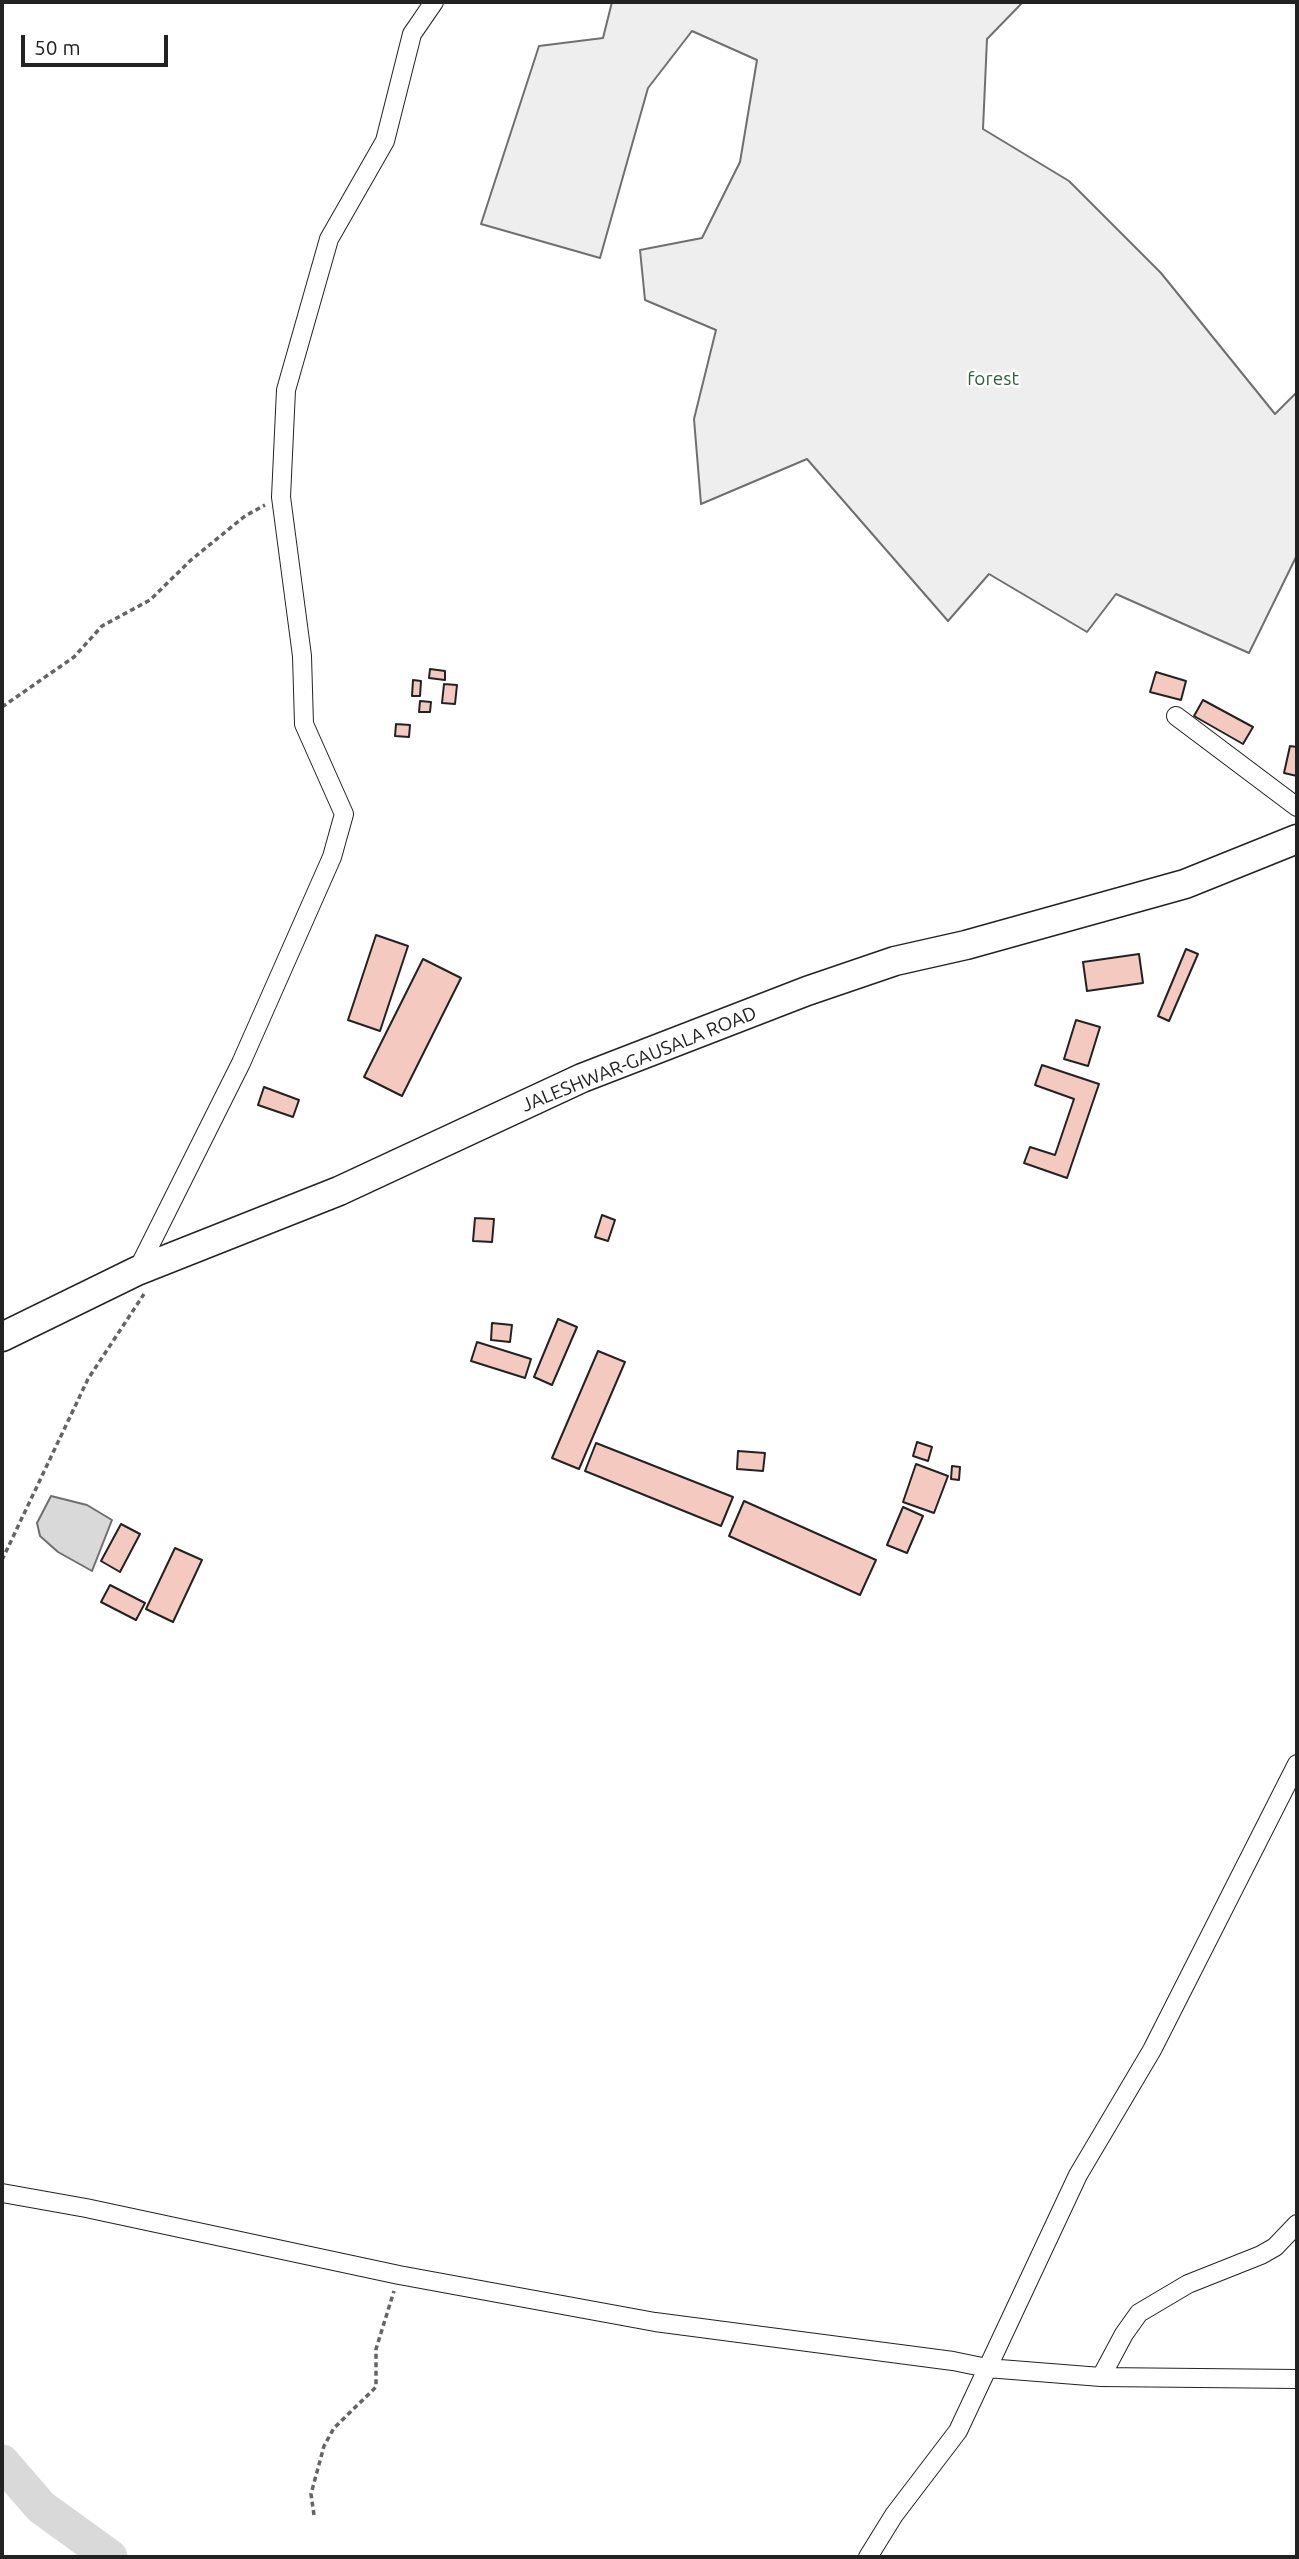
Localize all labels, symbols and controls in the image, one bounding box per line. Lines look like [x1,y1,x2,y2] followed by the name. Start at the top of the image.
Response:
[24,21,172,65] scale bar
[34,35,81,59] text: 50 m
[967,368,1019,390] park label: forest
[518,1001,760,1117] street label: JALESHWAR-GAUSALA ROAD

